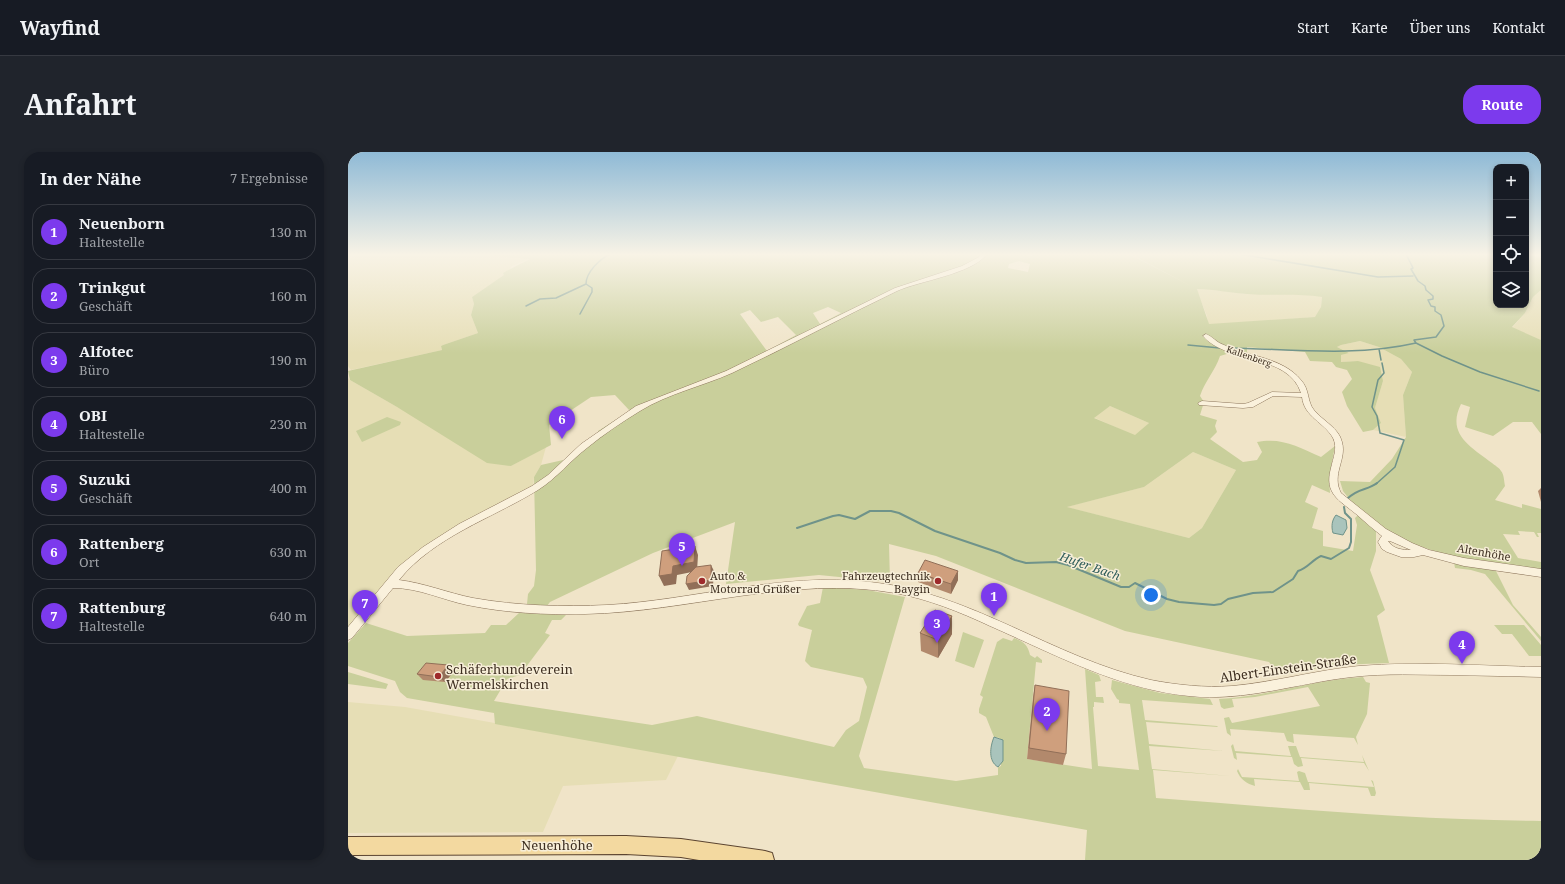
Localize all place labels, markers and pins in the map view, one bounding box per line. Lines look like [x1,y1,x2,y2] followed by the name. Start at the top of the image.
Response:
[549,406,575,439] pin: 6
[669,533,695,566] pin: 5
[710,568,802,596] place label: Auto & Motorrad Grüßer
[842,568,931,596] place label: Fahrzeugtechnik Baygin
[697,576,707,586] marker: Auto & Motorrad Grüßer
[933,576,943,586] marker: Fahrzeugtechnik Baygin
[981,583,1007,616] pin: 1
[352,590,378,623] pin: 7
[924,610,950,643] pin: 3
[1449,631,1475,664] pin: 4
[446,660,573,693] place label: Schäferhundeverein Wermelskirchen
[433,671,443,681] marker: Schäferhundeverein Wermelskirchen
[1034,698,1060,731] pin: 2

